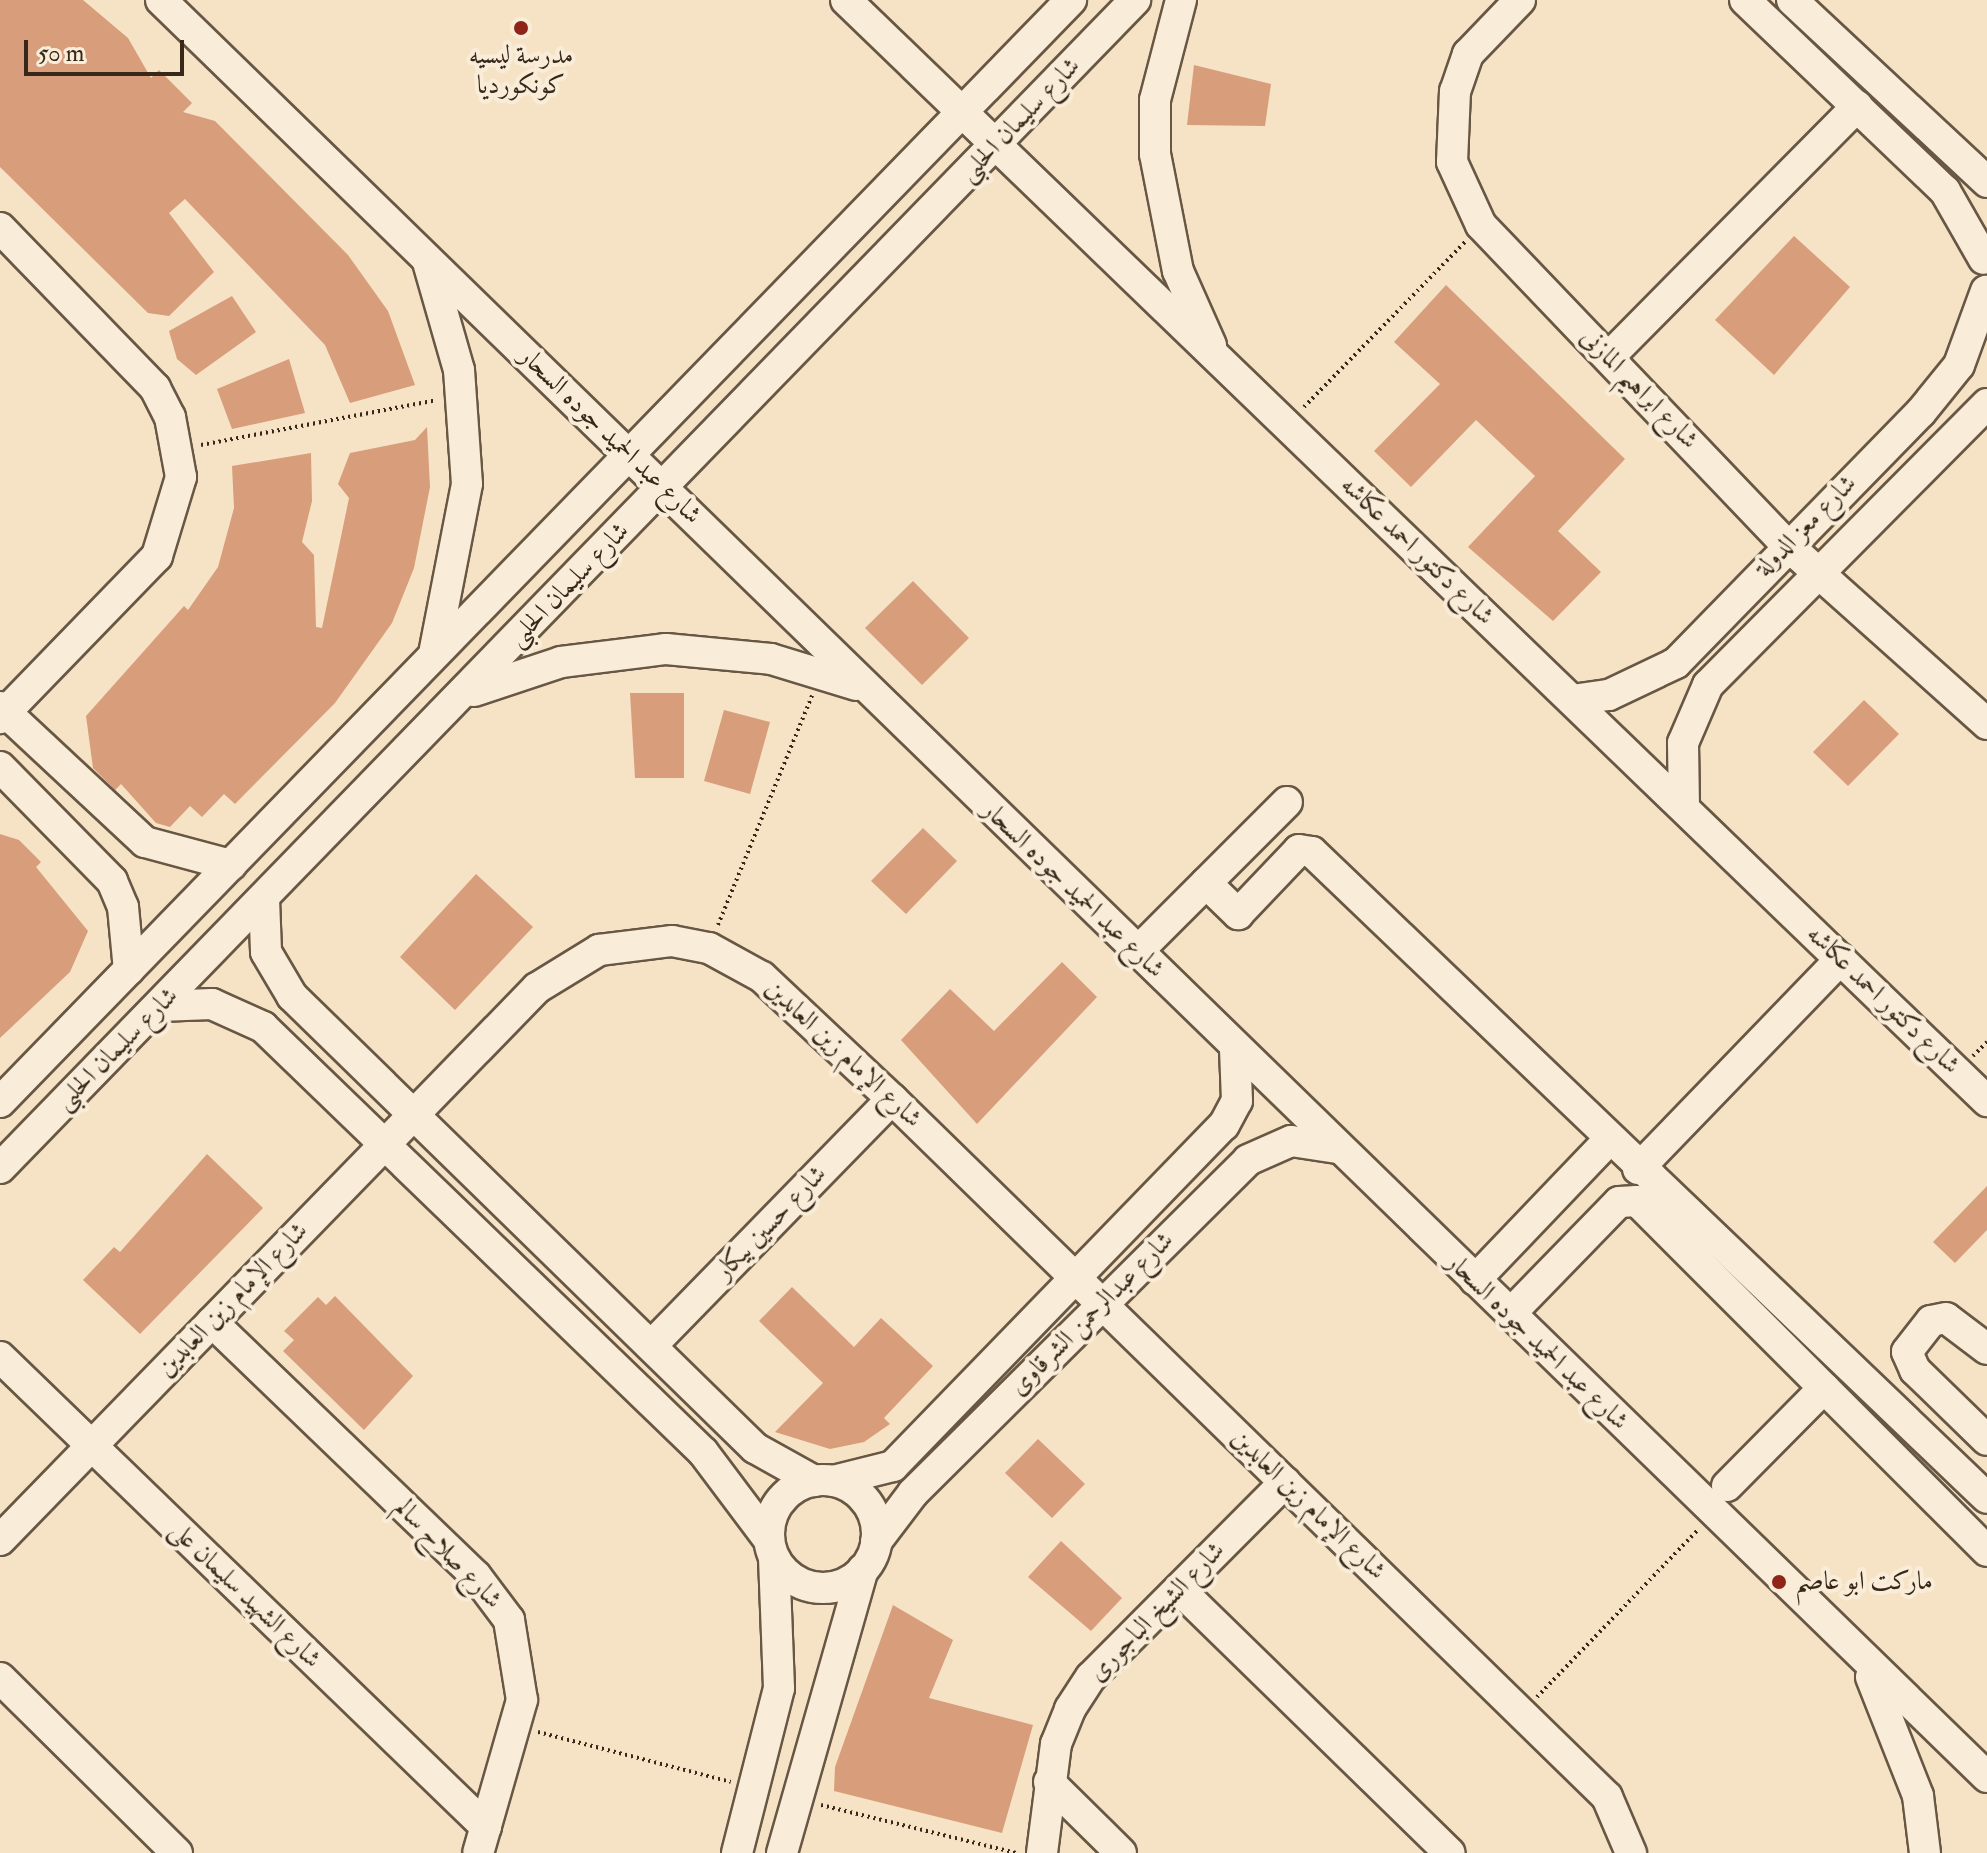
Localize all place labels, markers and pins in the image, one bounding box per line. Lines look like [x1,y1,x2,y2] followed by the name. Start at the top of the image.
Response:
[512,19,530,37] marker: مدرسة ليسيه كونكورديا
[469,40,573,102] place label: مدرسة ليسيه كونكورديا
[1795,1566,1933,1598] place label: ماركت ابو عاصم
[1770,1573,1788,1591] marker: ماركت ابو عاصم

